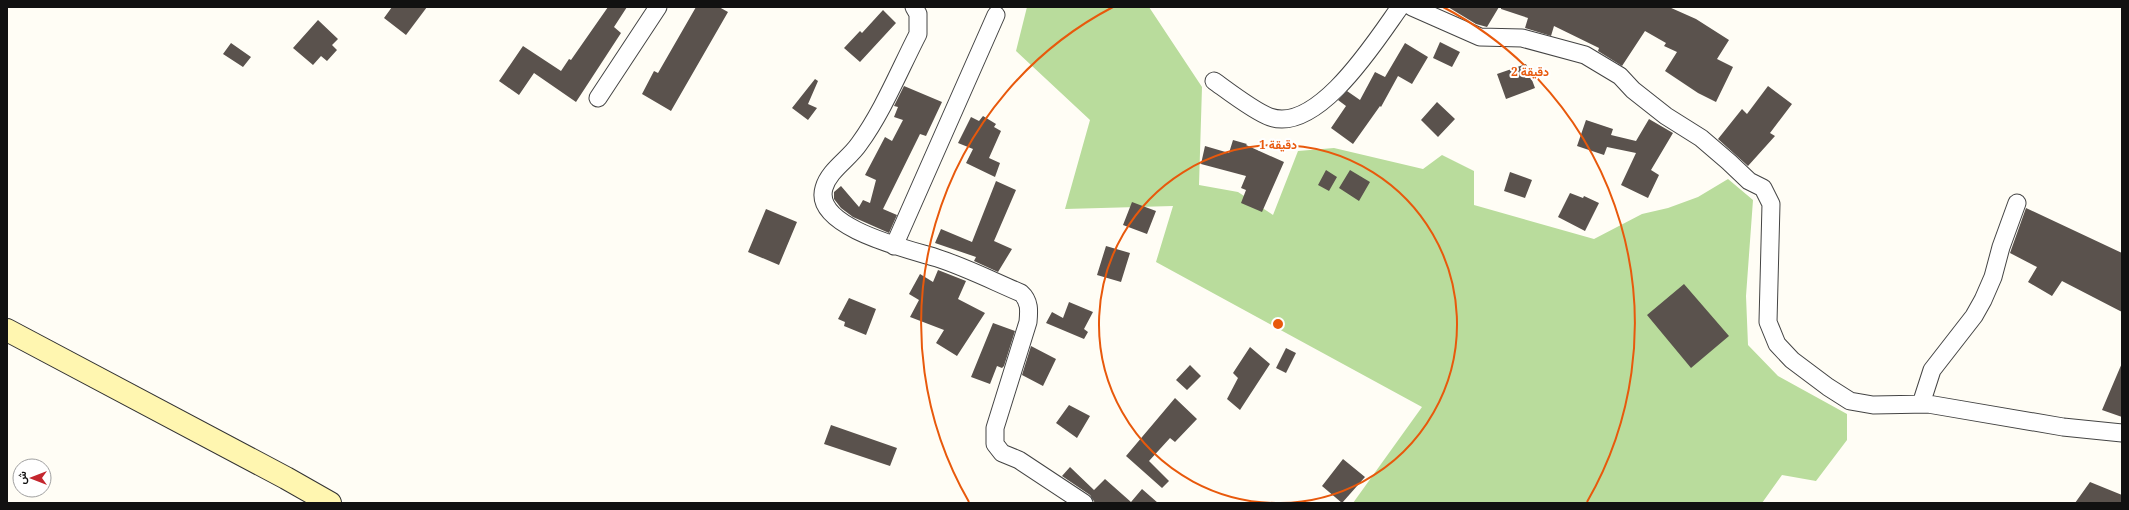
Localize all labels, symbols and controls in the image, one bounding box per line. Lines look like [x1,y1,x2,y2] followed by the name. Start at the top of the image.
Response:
[1511,63,1549,80] text: 2 دقيقة
[1259,136,1297,153] text: 1 دقيقة
[1271,317,1285,331] centre of rings
[12,458,52,498] north arrow
[14,471,29,485] text: ش

